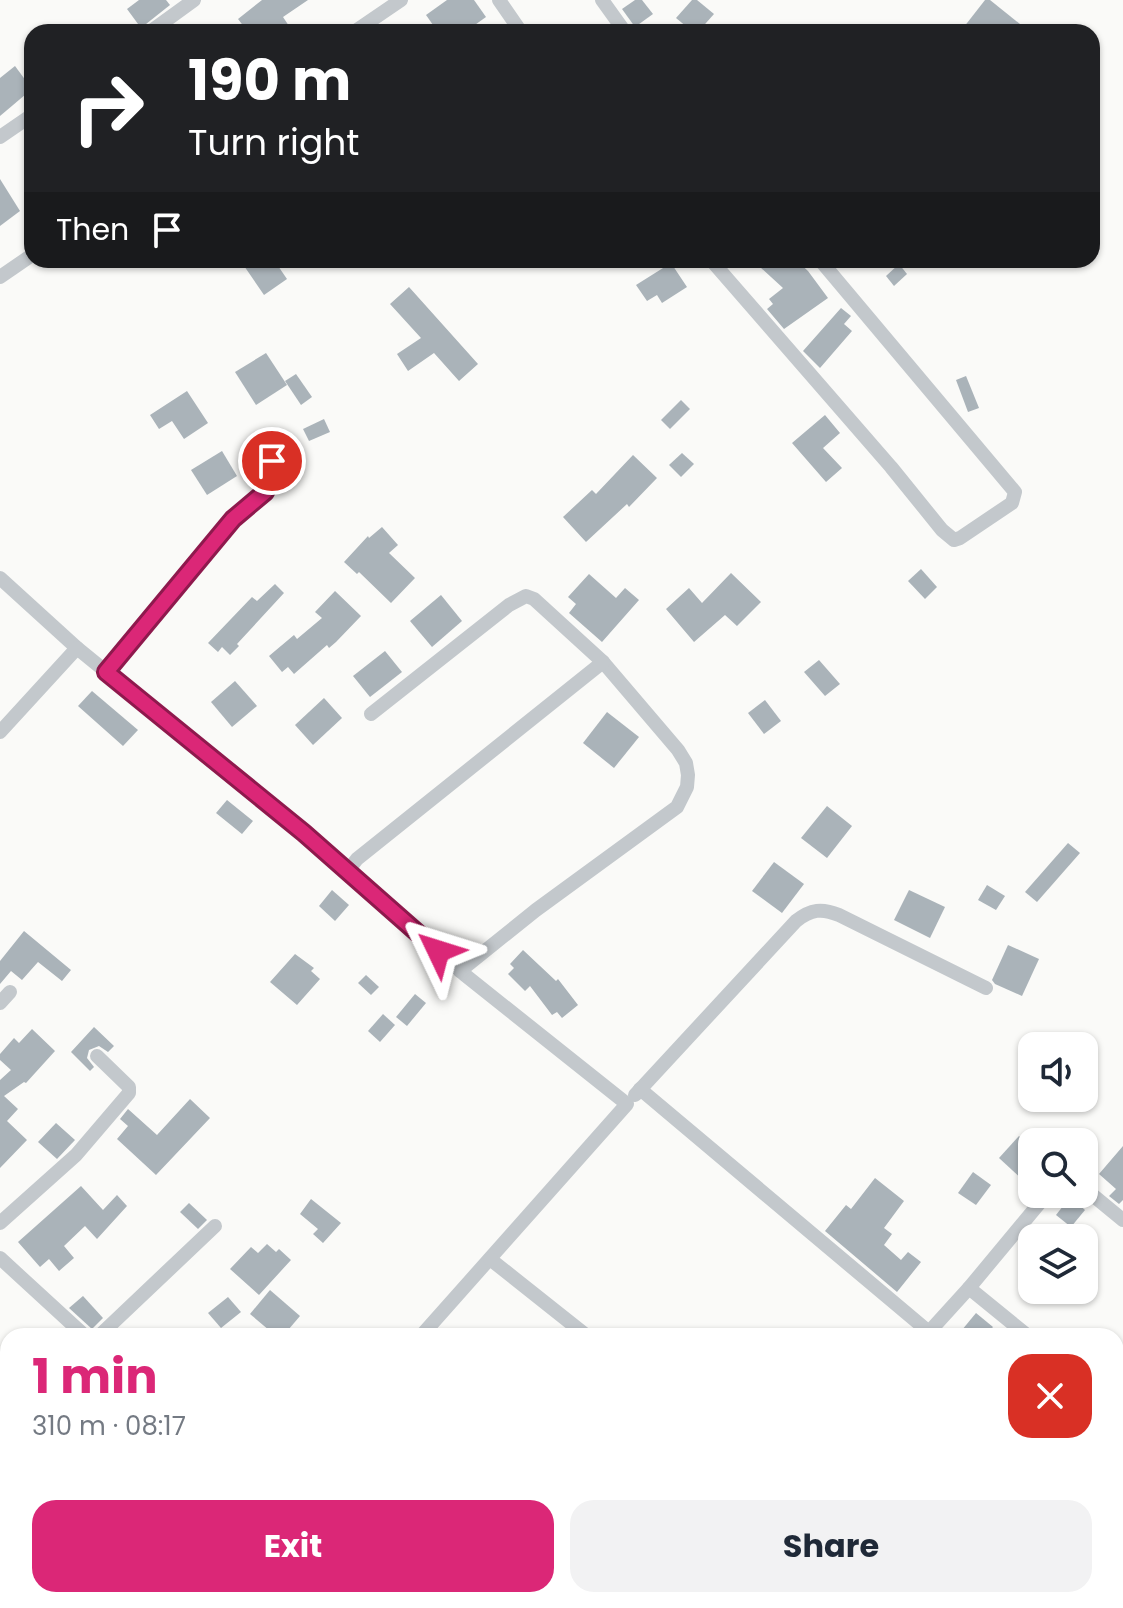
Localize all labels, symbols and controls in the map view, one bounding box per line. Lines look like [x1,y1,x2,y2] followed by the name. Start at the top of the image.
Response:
[188,41,351,120] text: 190 m
[56,56,160,160] icon: right
[188,117,359,168] text: Turn right
[56,208,129,251] text: Then
[145,208,189,252] icon: arrive
[238,427,306,495] pin
[250,439,294,483] icon: arrive
[396,909,480,993] position arrow
[1018,1032,1098,1304] map controls
[1018,1032,1098,1112] button: sound
[1018,1128,1098,1208] button: search
[1018,1224,1098,1304] button: layers
[32,1343,158,1410] text: 1 min
[1008,1354,1092,1438] button: close
[32,1408,186,1444] text: 310 m · 08:17
[32,1500,554,1592] button: Exit
[570,1500,1092,1592] button: Share

